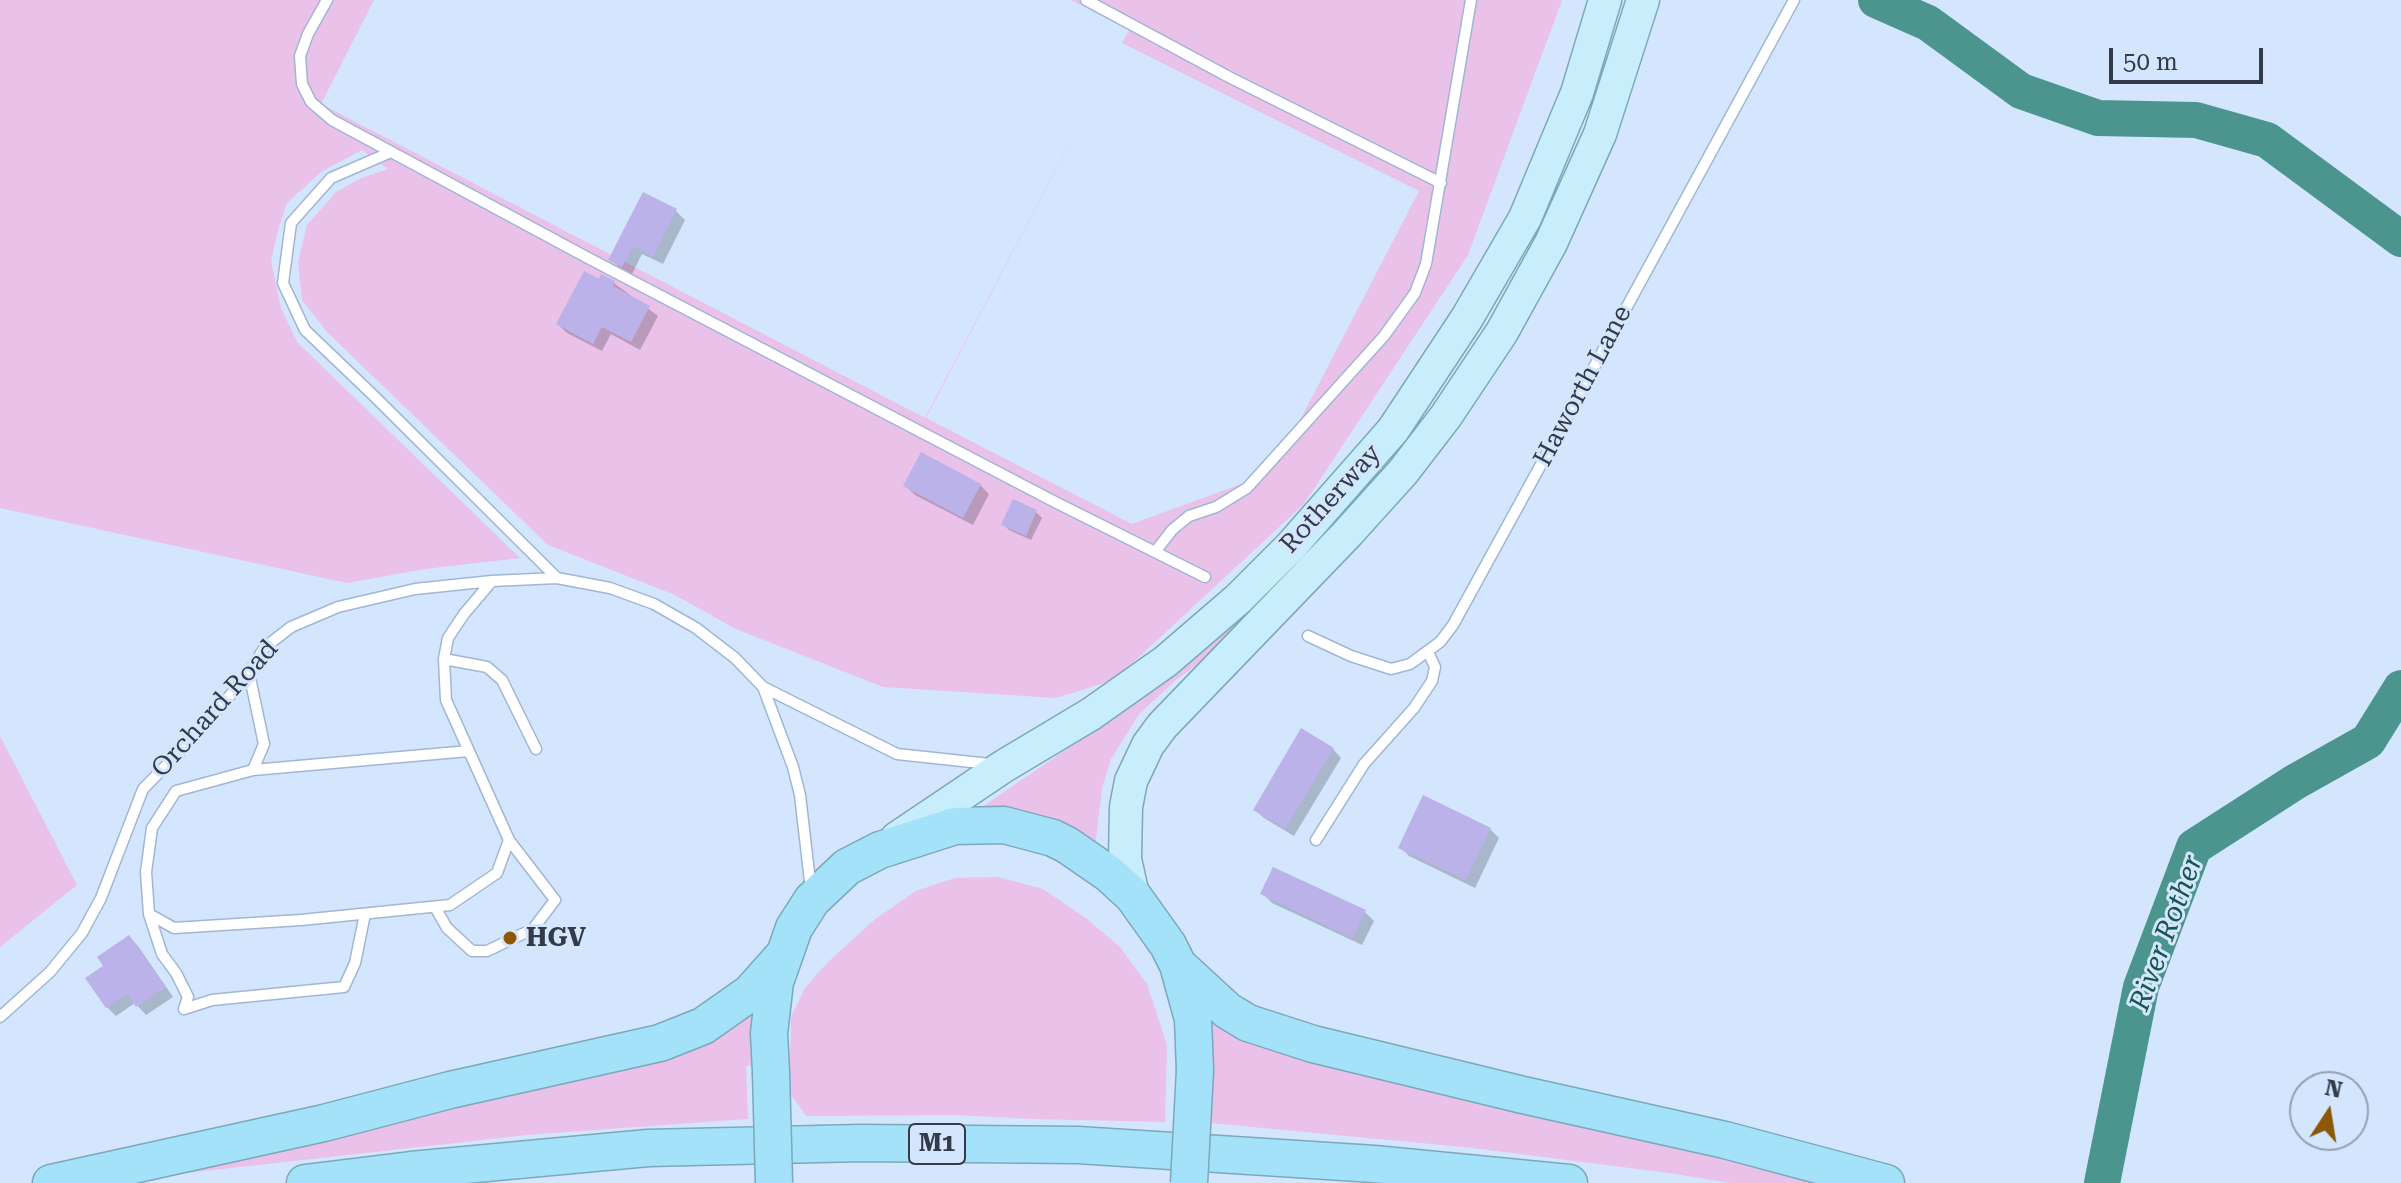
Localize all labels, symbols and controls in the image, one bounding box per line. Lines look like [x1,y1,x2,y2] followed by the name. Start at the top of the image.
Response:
[2113,32,2267,82] scale bar
[2123,48,2178,76] text: 50 m
[1528,300,1638,472] street label: Haworth Lane
[1274,438,1388,560] street label: Rotherway
[145,634,285,784] street label: Orchard Road
[2123,850,2211,1016] water label: River Rother
[526,922,586,954] place label: HGV
[501,929,519,947] marker: HGV
[2289,1071,2369,1151] north arrow
[2323,1075,2345,1103] text: N
[909,1124,965,1164] road number: M1

